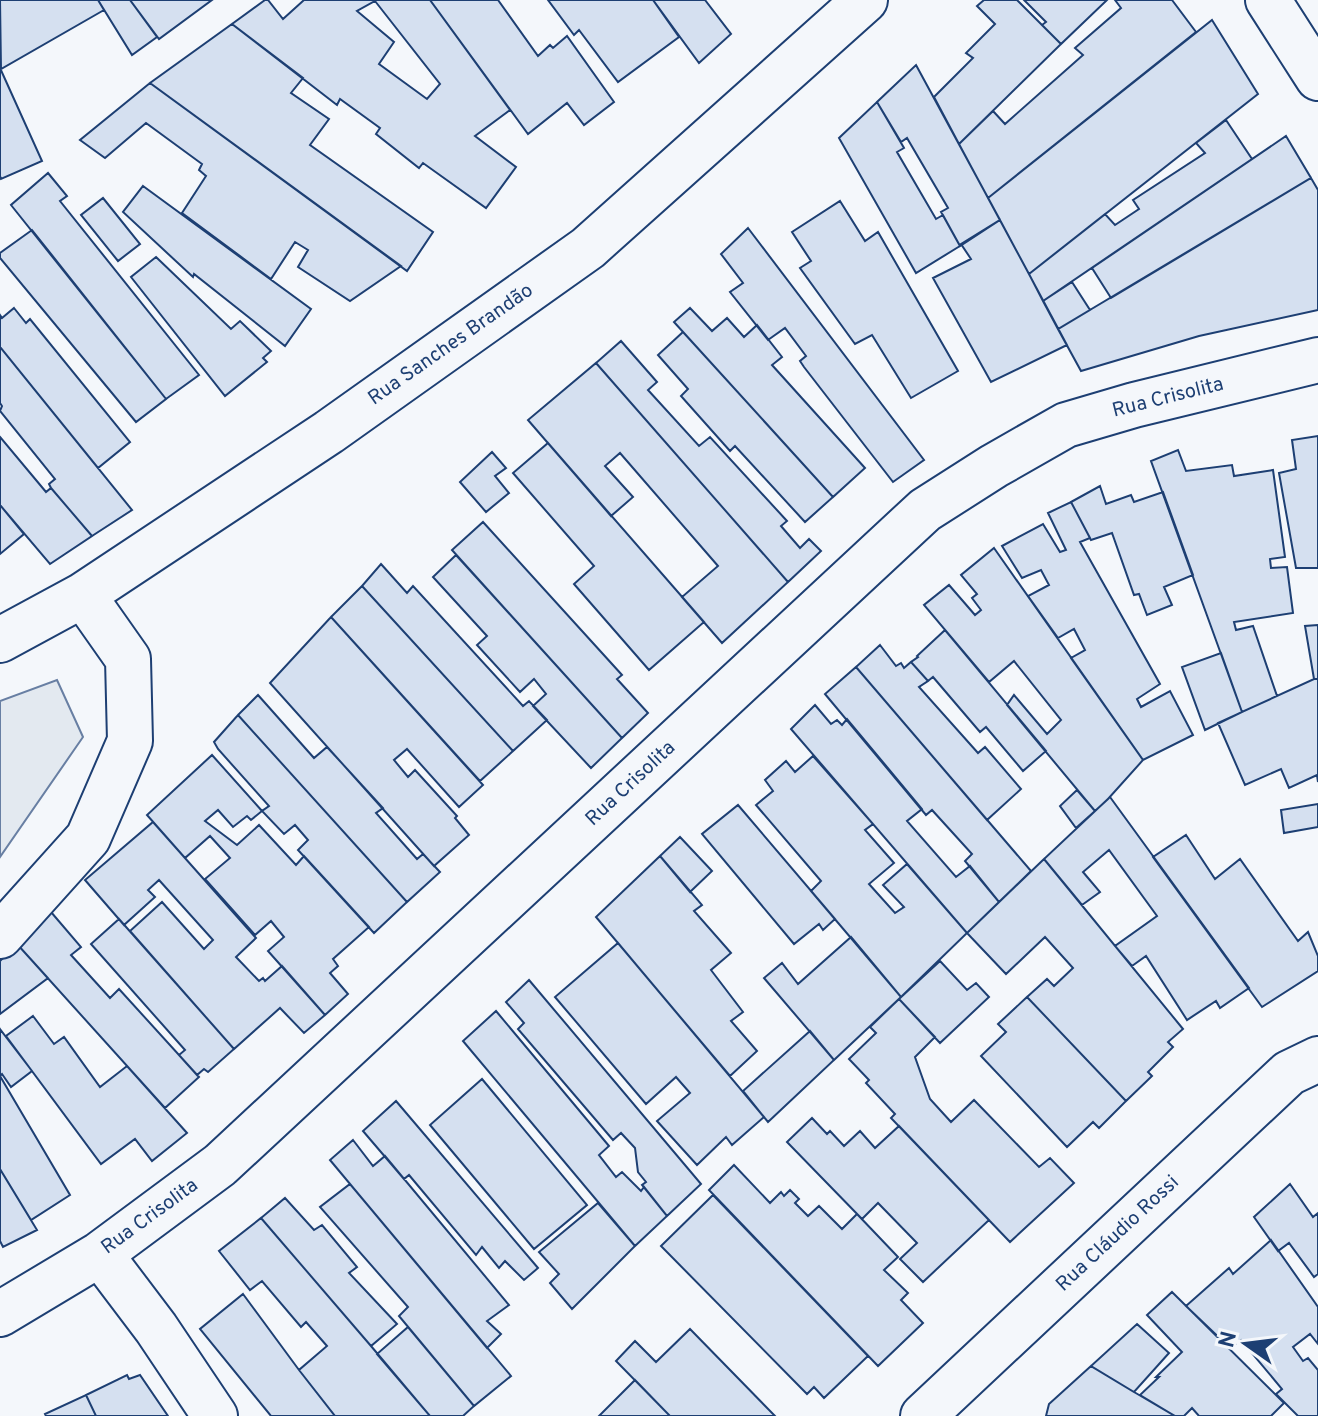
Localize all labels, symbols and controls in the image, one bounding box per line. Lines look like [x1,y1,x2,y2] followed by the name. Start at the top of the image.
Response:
[363,278,539,412] street label: Rua Sanches Brandão
[1110,372,1226,424] street label: Rua Crisolita
[580,736,682,832] street label: Rua Crisolita
[1051,1170,1185,1298] street label: Rua Cláudio Rossi
[96,1173,204,1261] street label: Rua Crisolita
[1206,1304,1286,1384] north arrow
[1214,1329,1244,1351] text: N

